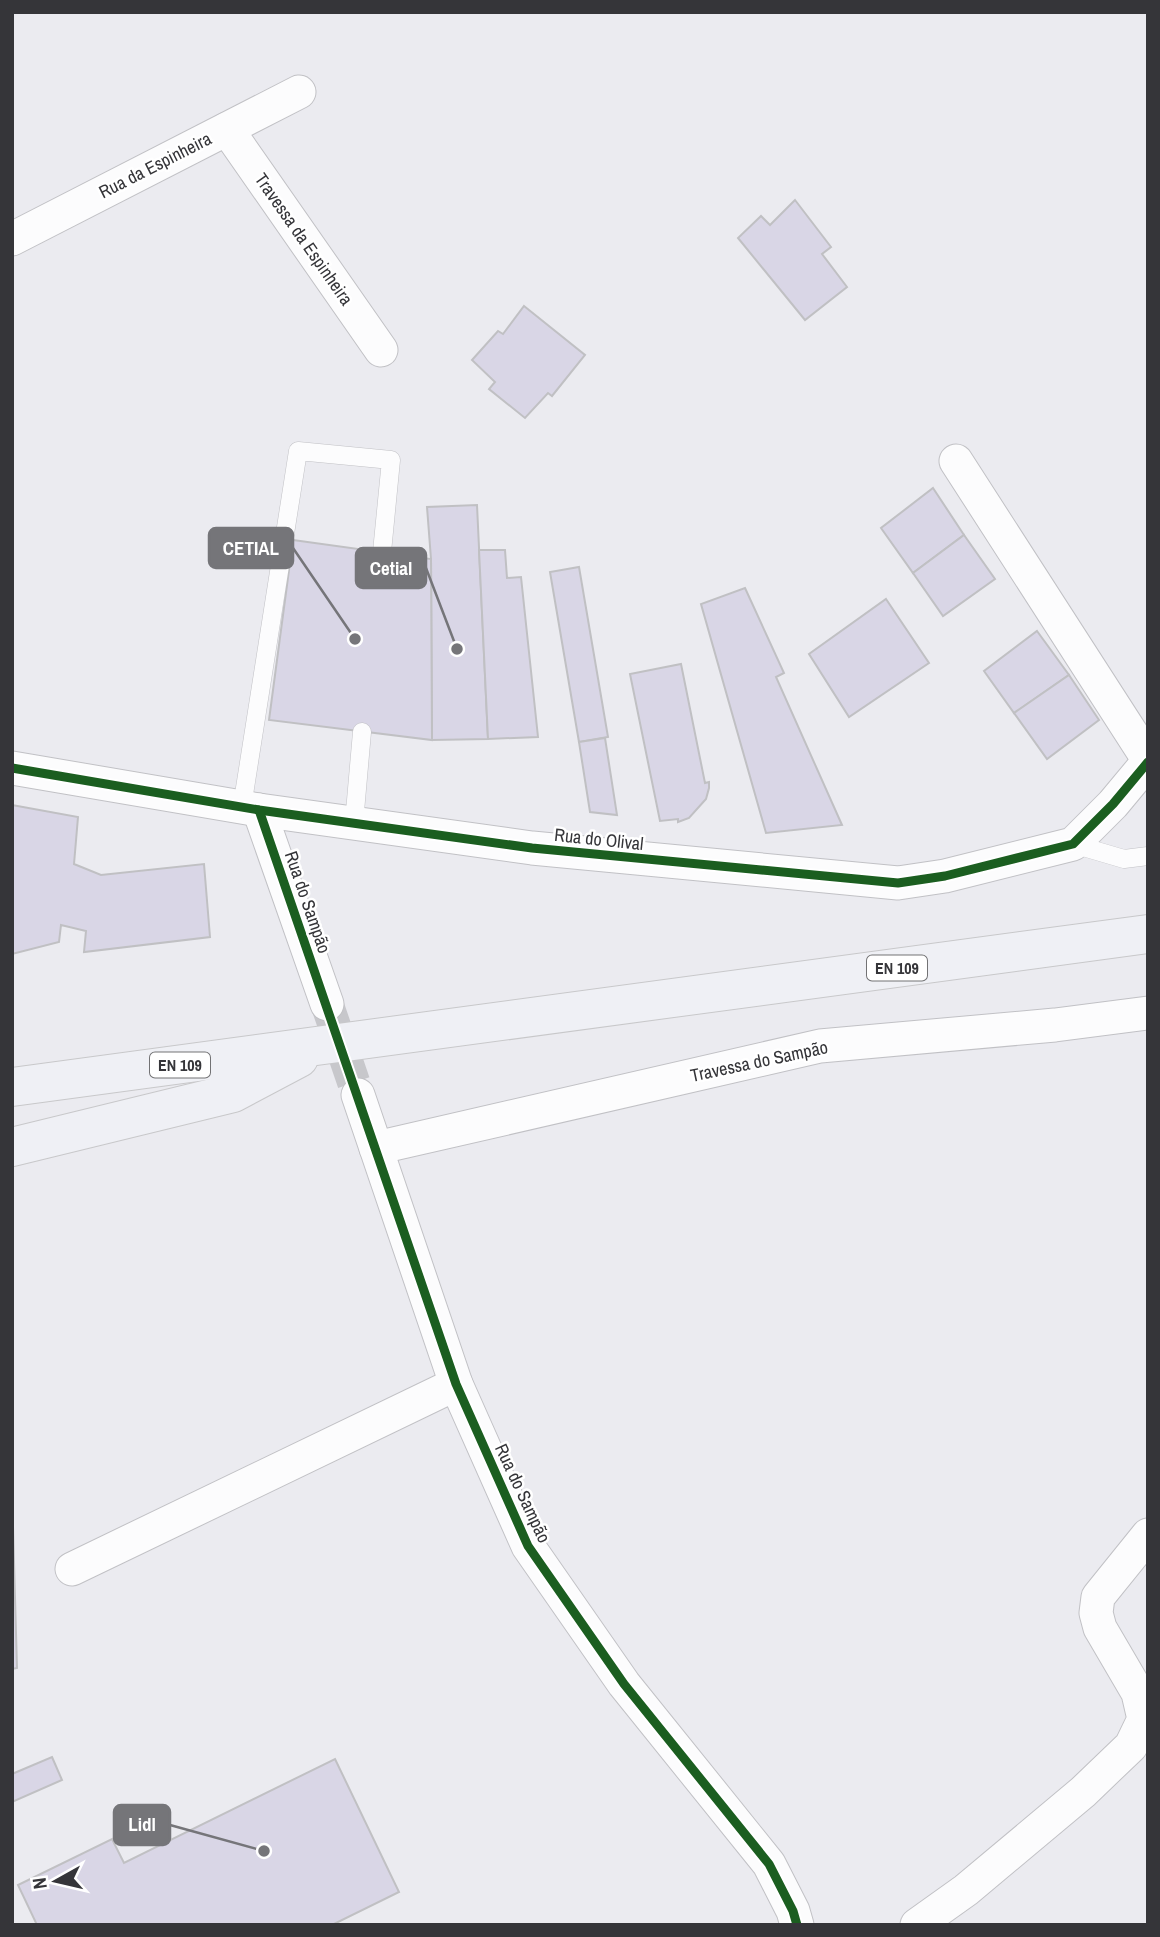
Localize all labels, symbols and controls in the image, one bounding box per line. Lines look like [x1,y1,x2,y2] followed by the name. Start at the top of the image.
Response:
[94,126,216,204] street label: Rua da Espinheira
[249,168,359,310] street label: Travessa da Espinheira
[209,528,293,568] callout: CETIAL
[223,535,280,561] text: CETIAL
[356,548,426,588] callout: Cetial
[370,555,412,581] text: Cetial
[553,822,645,856] street label: Rua do Olival
[279,848,337,956] street label: Rua do Sampão
[867,956,927,980] road number: EN 109
[688,1034,830,1088] street label: Travessa do Sampão
[150,1052,210,1078] road number: EN 109
[489,1439,557,1547] street label: Rua do Sampão
[114,1805,170,1845] callout: Lidl
[128,1811,156,1837] text: Lidl
[21,1846,91,1916] north arrow
[26,1876,53,1891] text: N

